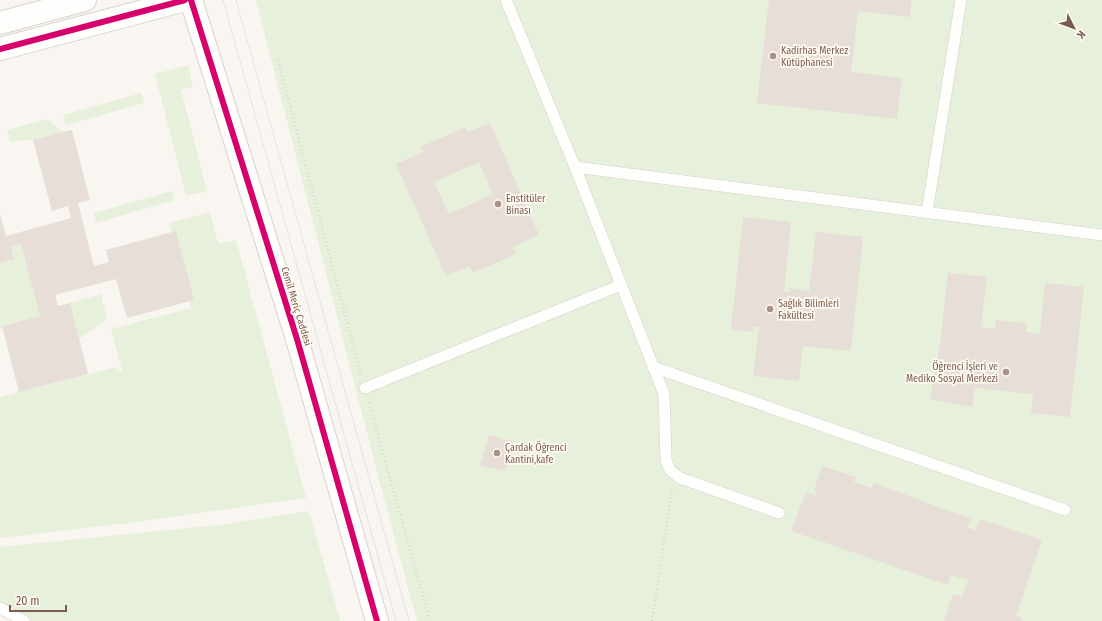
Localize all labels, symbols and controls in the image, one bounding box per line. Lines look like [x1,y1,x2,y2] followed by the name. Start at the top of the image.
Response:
[1054,8,1094,48] north arrow
[1074,28,1088,42] text: K
[781,45,848,69] place label: Kadirhas Merkez Kütüphanesi
[768,51,778,61] marker: Kadirhas Merkez Kütüphanesi
[506,193,546,217] place label: Enstitüler Binası
[493,199,503,209] marker: Enstitüler Binası
[278,265,314,347] street label: Cemil Meriç Caddesi
[778,298,839,322] place label: Sağlık Bilimleri Fakültesi
[765,304,775,314] marker: Sağlık Bilimleri Fakültesi
[906,359,998,385] place label: Öğrenci İşleri ve Mediko Sosyal Merkezi
[1001,367,1011,377] marker: Öğrenci İşleri ve Mediko Sosyal Merkezi
[505,441,567,466] place label: Çardak Öğrenci Kantini,kafe
[492,448,502,458] marker: Çardak Öğrenci Kantini,kafe
[10,587,66,613] scale bar
[16,594,40,608] text: 20 m

